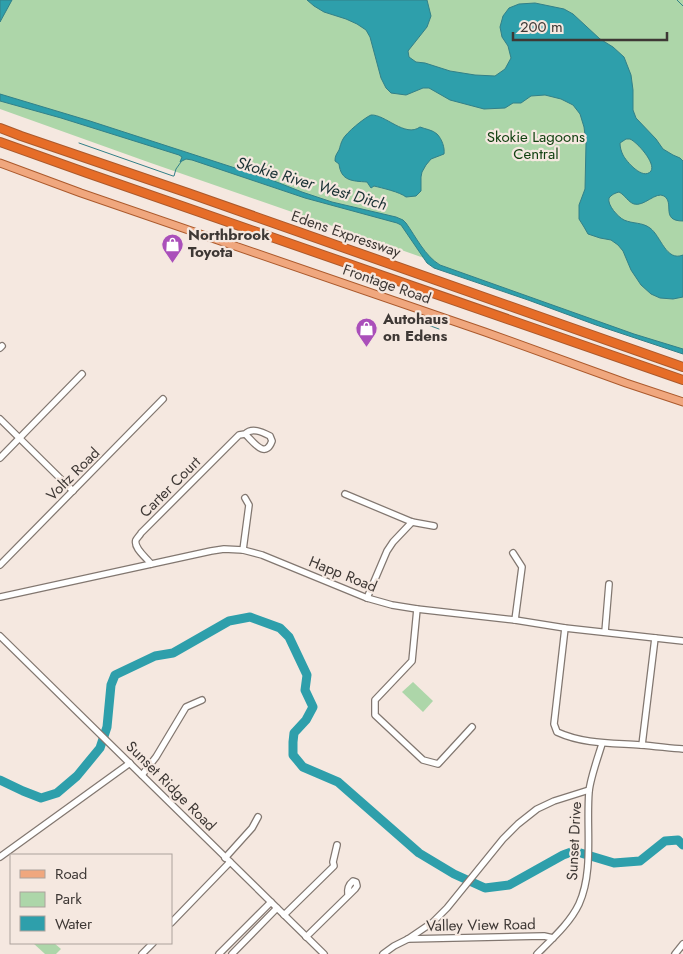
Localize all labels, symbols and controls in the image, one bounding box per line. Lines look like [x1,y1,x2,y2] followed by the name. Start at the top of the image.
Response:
[513,10,667,42] scale bar
[520,16,563,38] text: 200 m
[487,126,585,165] park label: Skokie Lagoons Central
[234,151,390,216] water label: Skokie River West Ditch
[288,205,404,263] street label: Edens Expressway
[188,224,270,263] place label: Northbrook Toyota
[160,232,184,263] shop icon: Northbrook Toyota
[340,259,434,309] street label: Frontage Road
[382,308,448,347] place label: Autohaus on Edens
[355,316,379,347] shop icon: Autohaus on Edens
[41,442,105,506] street label: Voltz Road
[134,451,206,523] street label: Carter Court
[306,550,380,598] street label: Happ Road
[121,736,221,836] street label: Sunset Ridge Road
[561,801,587,881] street label: Sunset Drive
[10,854,172,944] legend
[55,863,87,885] text: Road
[55,888,82,910] text: Park
[55,913,93,935] text: Water
[426,913,536,937] street label: Valley View Road

